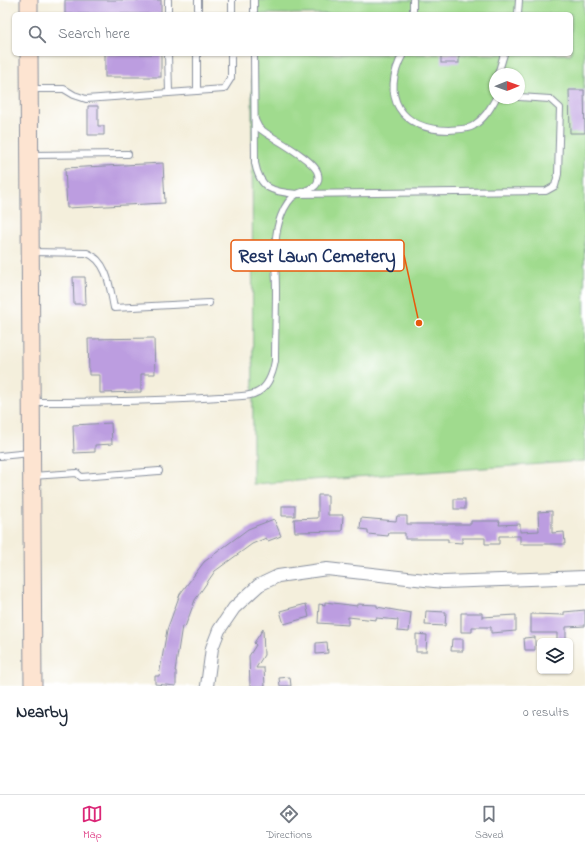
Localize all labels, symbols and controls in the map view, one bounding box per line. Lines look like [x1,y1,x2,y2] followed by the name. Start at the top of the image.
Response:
[12,12,573,56] search box
[26,23,48,45] icon: search
[58,23,130,45] text: Search here
[489,68,525,104] north arrow
[231,240,404,271] callout: Rest Lawn Cemetery
[238,244,396,273] text: Rest Lawn Cemetery
[537,638,573,674] map controls
[537,638,573,674] button: layers
[16,700,68,725] text: Nearby
[523,703,569,722] text: 0 results
[81,803,103,843] tab: Map
[266,803,312,843] tab: Directions
[475,803,504,843] tab: Saved

